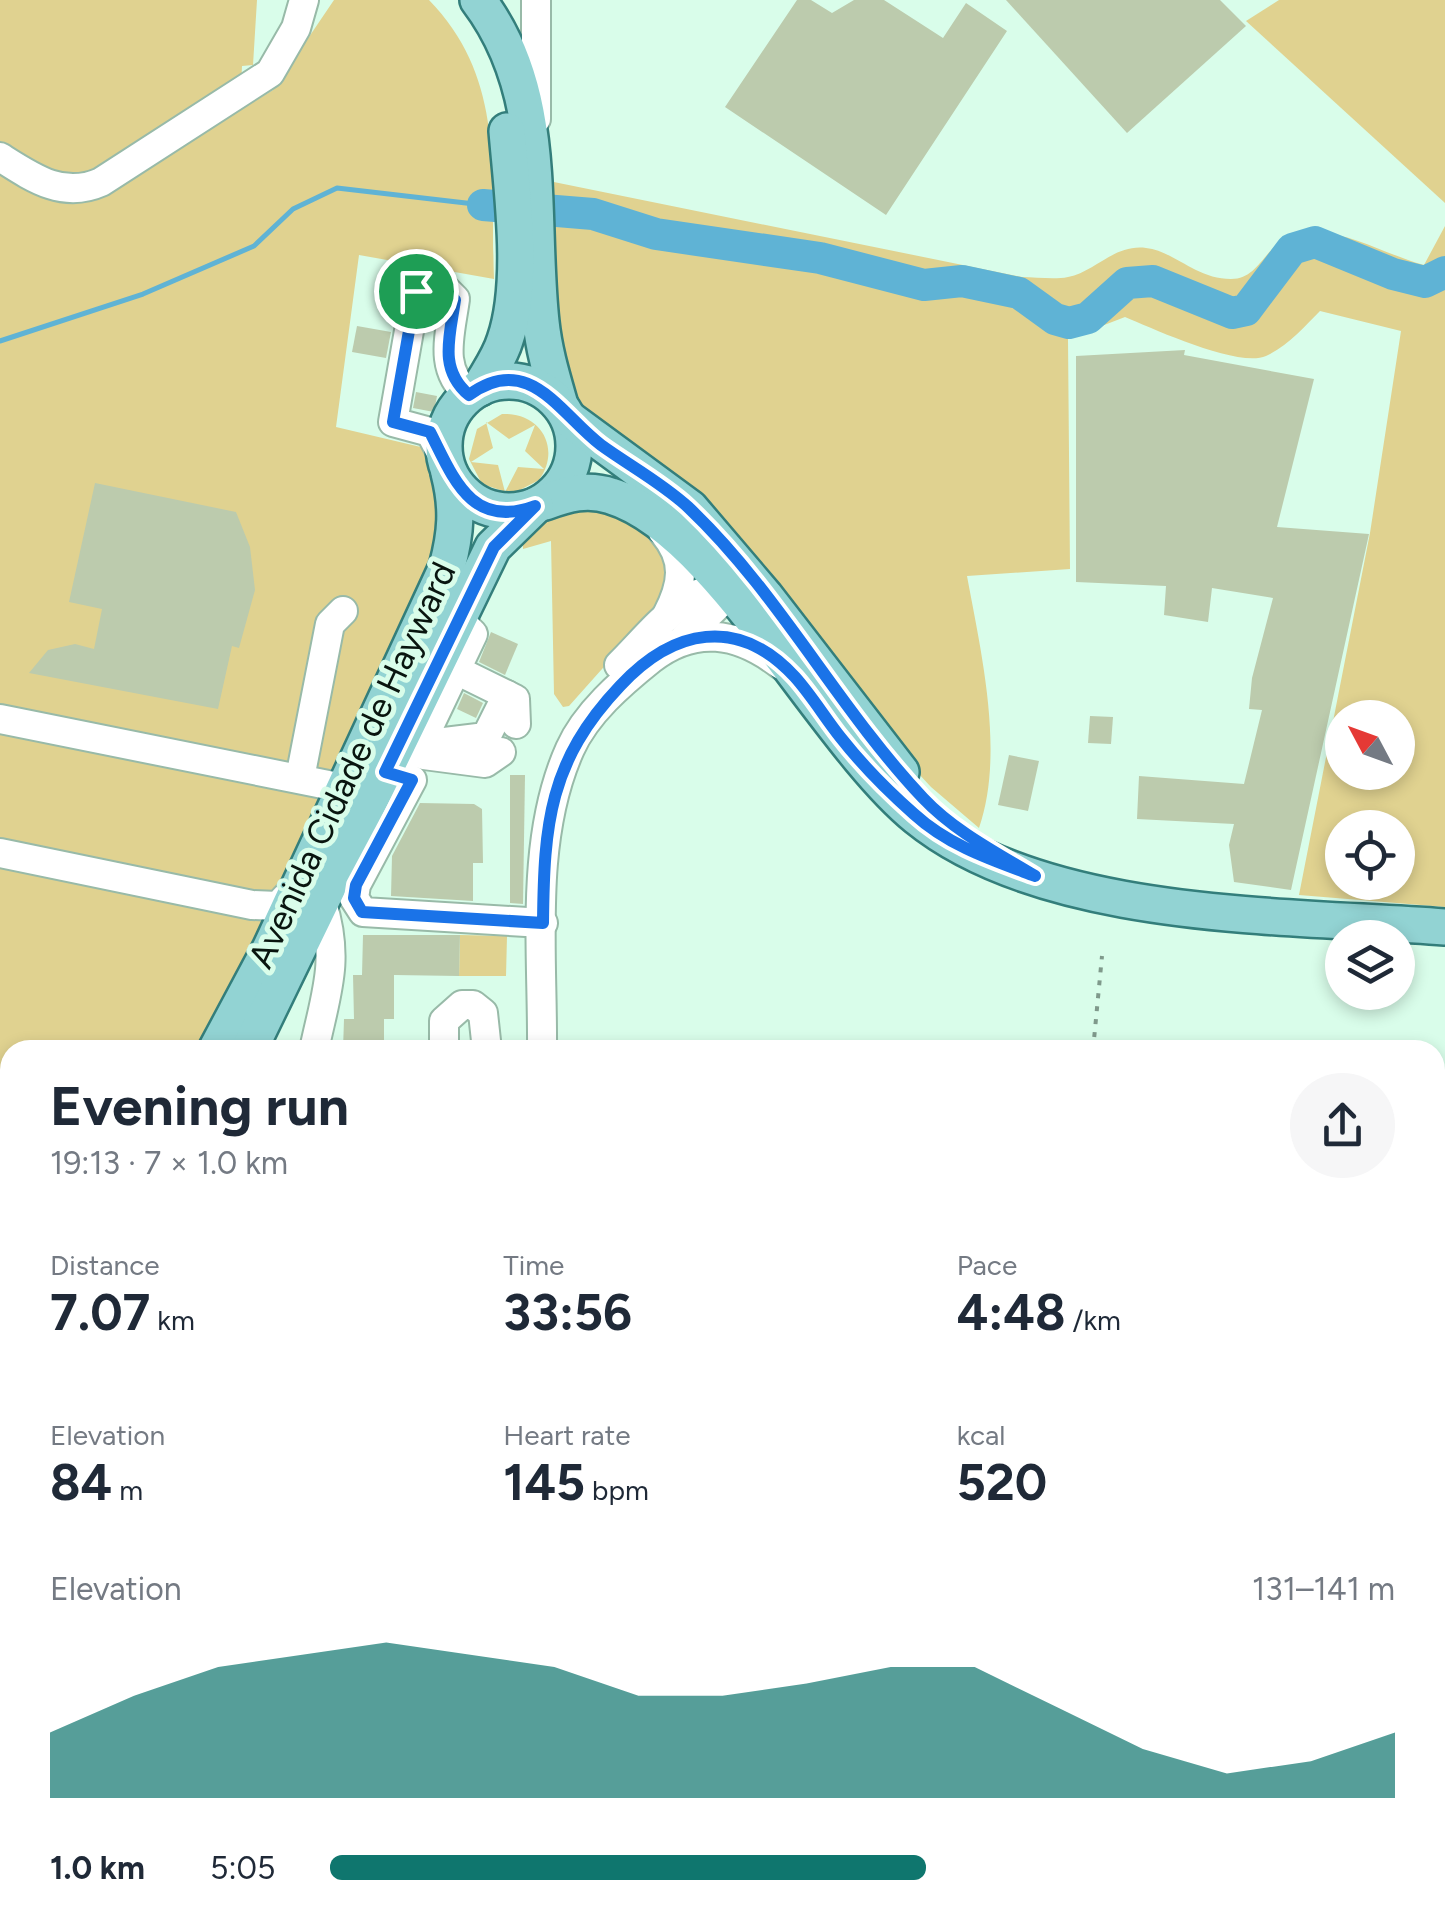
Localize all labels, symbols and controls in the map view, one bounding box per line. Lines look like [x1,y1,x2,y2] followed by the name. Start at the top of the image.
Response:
[374,249,459,334] pin
[389,264,444,319] icon: arrive
[239,556,465,974] street label: Avenida Cidade de Hayward
[1325,700,1415,790] north arrow
[1325,700,1415,1010] map controls
[1325,810,1415,900] button: locate
[1325,920,1415,1010] button: layers
[50,1073,349,1139] text: Evening run
[1290,1073,1395,1178] button: share
[50,1144,288,1182] text: 19:13 · 7 × 1.0 km
[50,1248,160,1282] text: Distance
[503,1248,564,1282] text: Time
[957,1248,1017,1282] text: Pace
[50,1282,150,1343] text: 7.07
[503,1282,632,1343] text: 33:56
[957,1282,1066,1343] text: 4:48
[150,1303,195,1337] text: km
[1066,1303,1121,1337] text: /km
[50,1418,165,1452] text: Elevation
[503,1418,630,1452] text: Heart rate
[957,1418,1006,1452] text: kcal
[50,1452,112,1513] text: 84
[503,1452,585,1513] text: 145
[957,1452,1047,1513] text: 520
[112,1473,143,1507] text: m
[585,1473,649,1507] text: bpm
[50,1570,182,1608] text: Elevation
[1252,1570,1395,1608] text: 131–141 m
[50,1849,145,1887] text: 1.0 km
[210,1849,275,1887] text: 5:05

